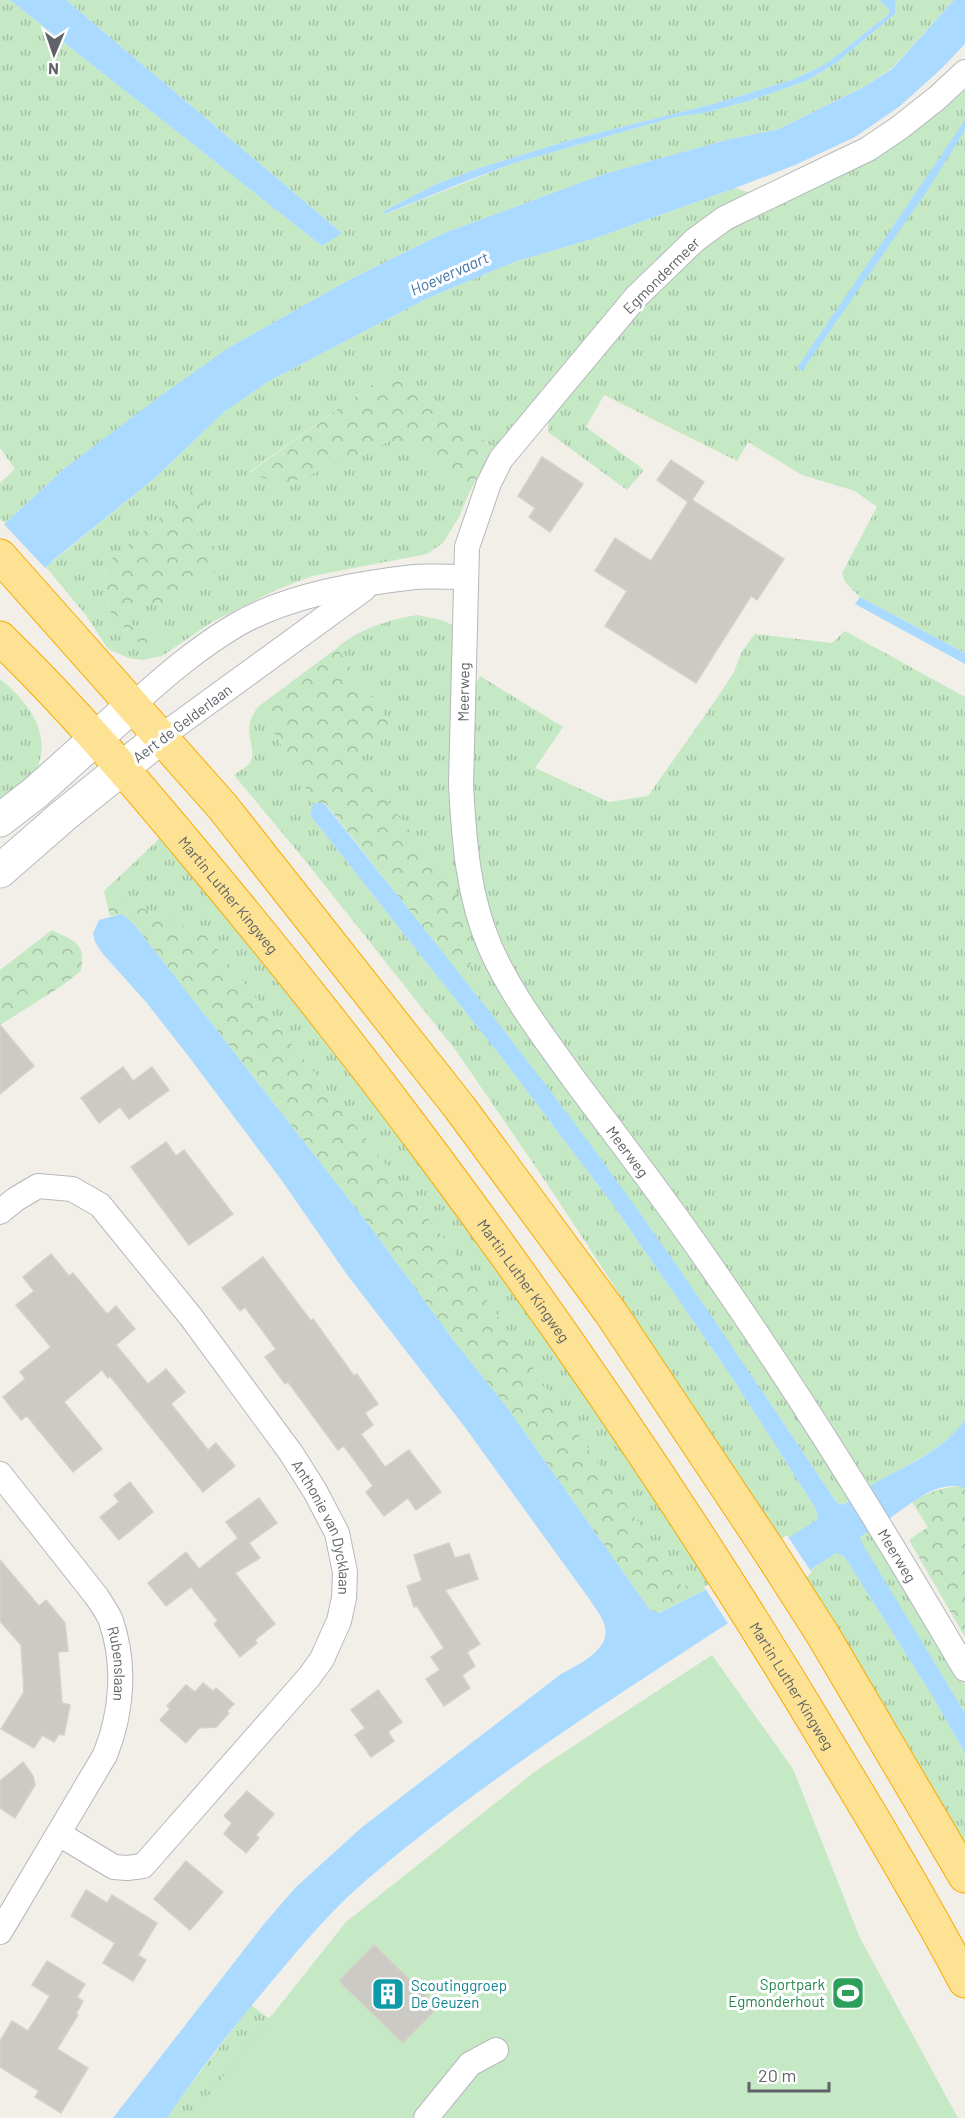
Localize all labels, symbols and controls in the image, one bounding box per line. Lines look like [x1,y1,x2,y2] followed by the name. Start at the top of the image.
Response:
[24,24,84,84] north arrow
[48,60,59,79] text: N
[619,233,703,317] street label: Egmondermeer
[407,247,491,299] water label: Hoevervaart
[453,662,473,722] street label: Meerweg
[129,680,235,766] street label: Aert de Gelderlaan
[175,832,282,957] street label: Martin Luther Kingweg
[603,1122,653,1180] street label: Meerweg
[474,1216,574,1346] street label: Martin Luther Kingweg
[288,1456,354,1595] street label: Anthonie van Dycklaan
[874,1525,921,1585] street label: Meerweg
[746,1618,838,1753] street label: Martin Luther Kingweg
[104,1624,129,1702] street label: Rubenslaan
[728,1975,825,2010] place label: Sportpark Egmonderhout
[830,1975,866,2011] sports icon: Sportpark Egmonderhout
[370,1976,406,2012] building icon: Scoutinggroep De Geuzen
[411,1976,507,2011] place label: Scoutinggroep De Geuzen
[749,2055,828,2093] scale bar
[758,2064,796,2086] text: 20 m

